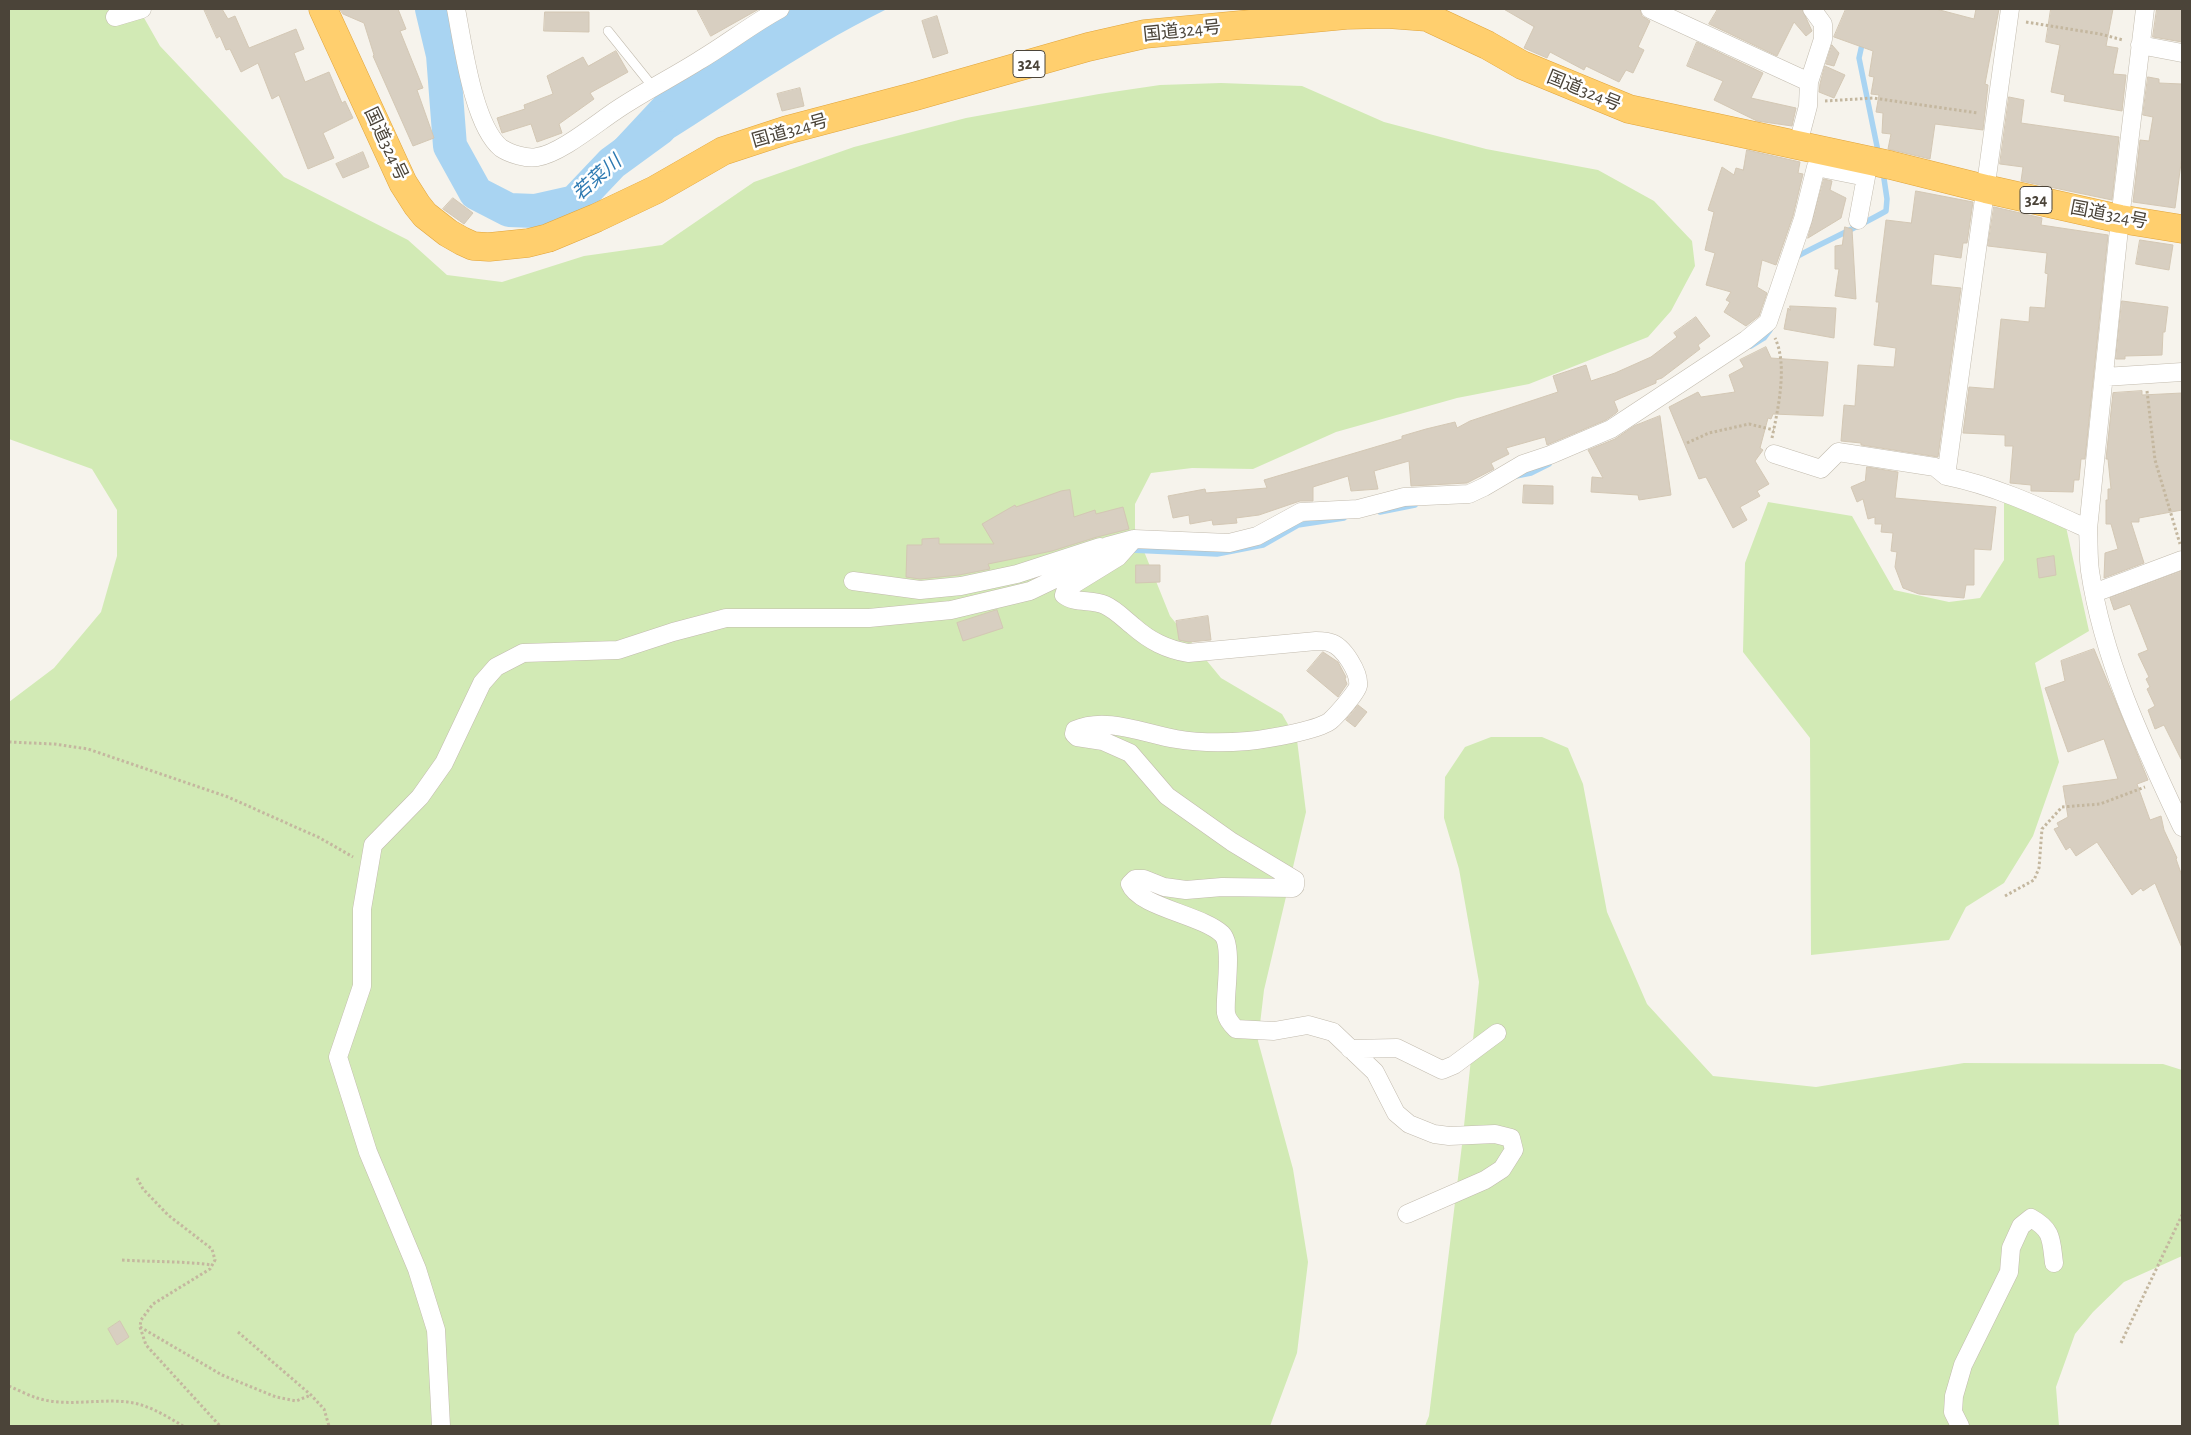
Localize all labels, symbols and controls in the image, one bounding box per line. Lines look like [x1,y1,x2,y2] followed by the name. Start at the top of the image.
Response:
[1142,16,1222,46] street label: 国道324号
[1013,51,1045,78] road number: 324
[1544,66,1624,116] street label: 国道324号
[360,104,412,184] street label: 国道324号
[749,110,831,152] street label: 国道324号
[568,151,626,205] water label: 若菜川
[2020,186,2052,214] road number: 324
[2069,197,2149,233] street label: 国道324号

